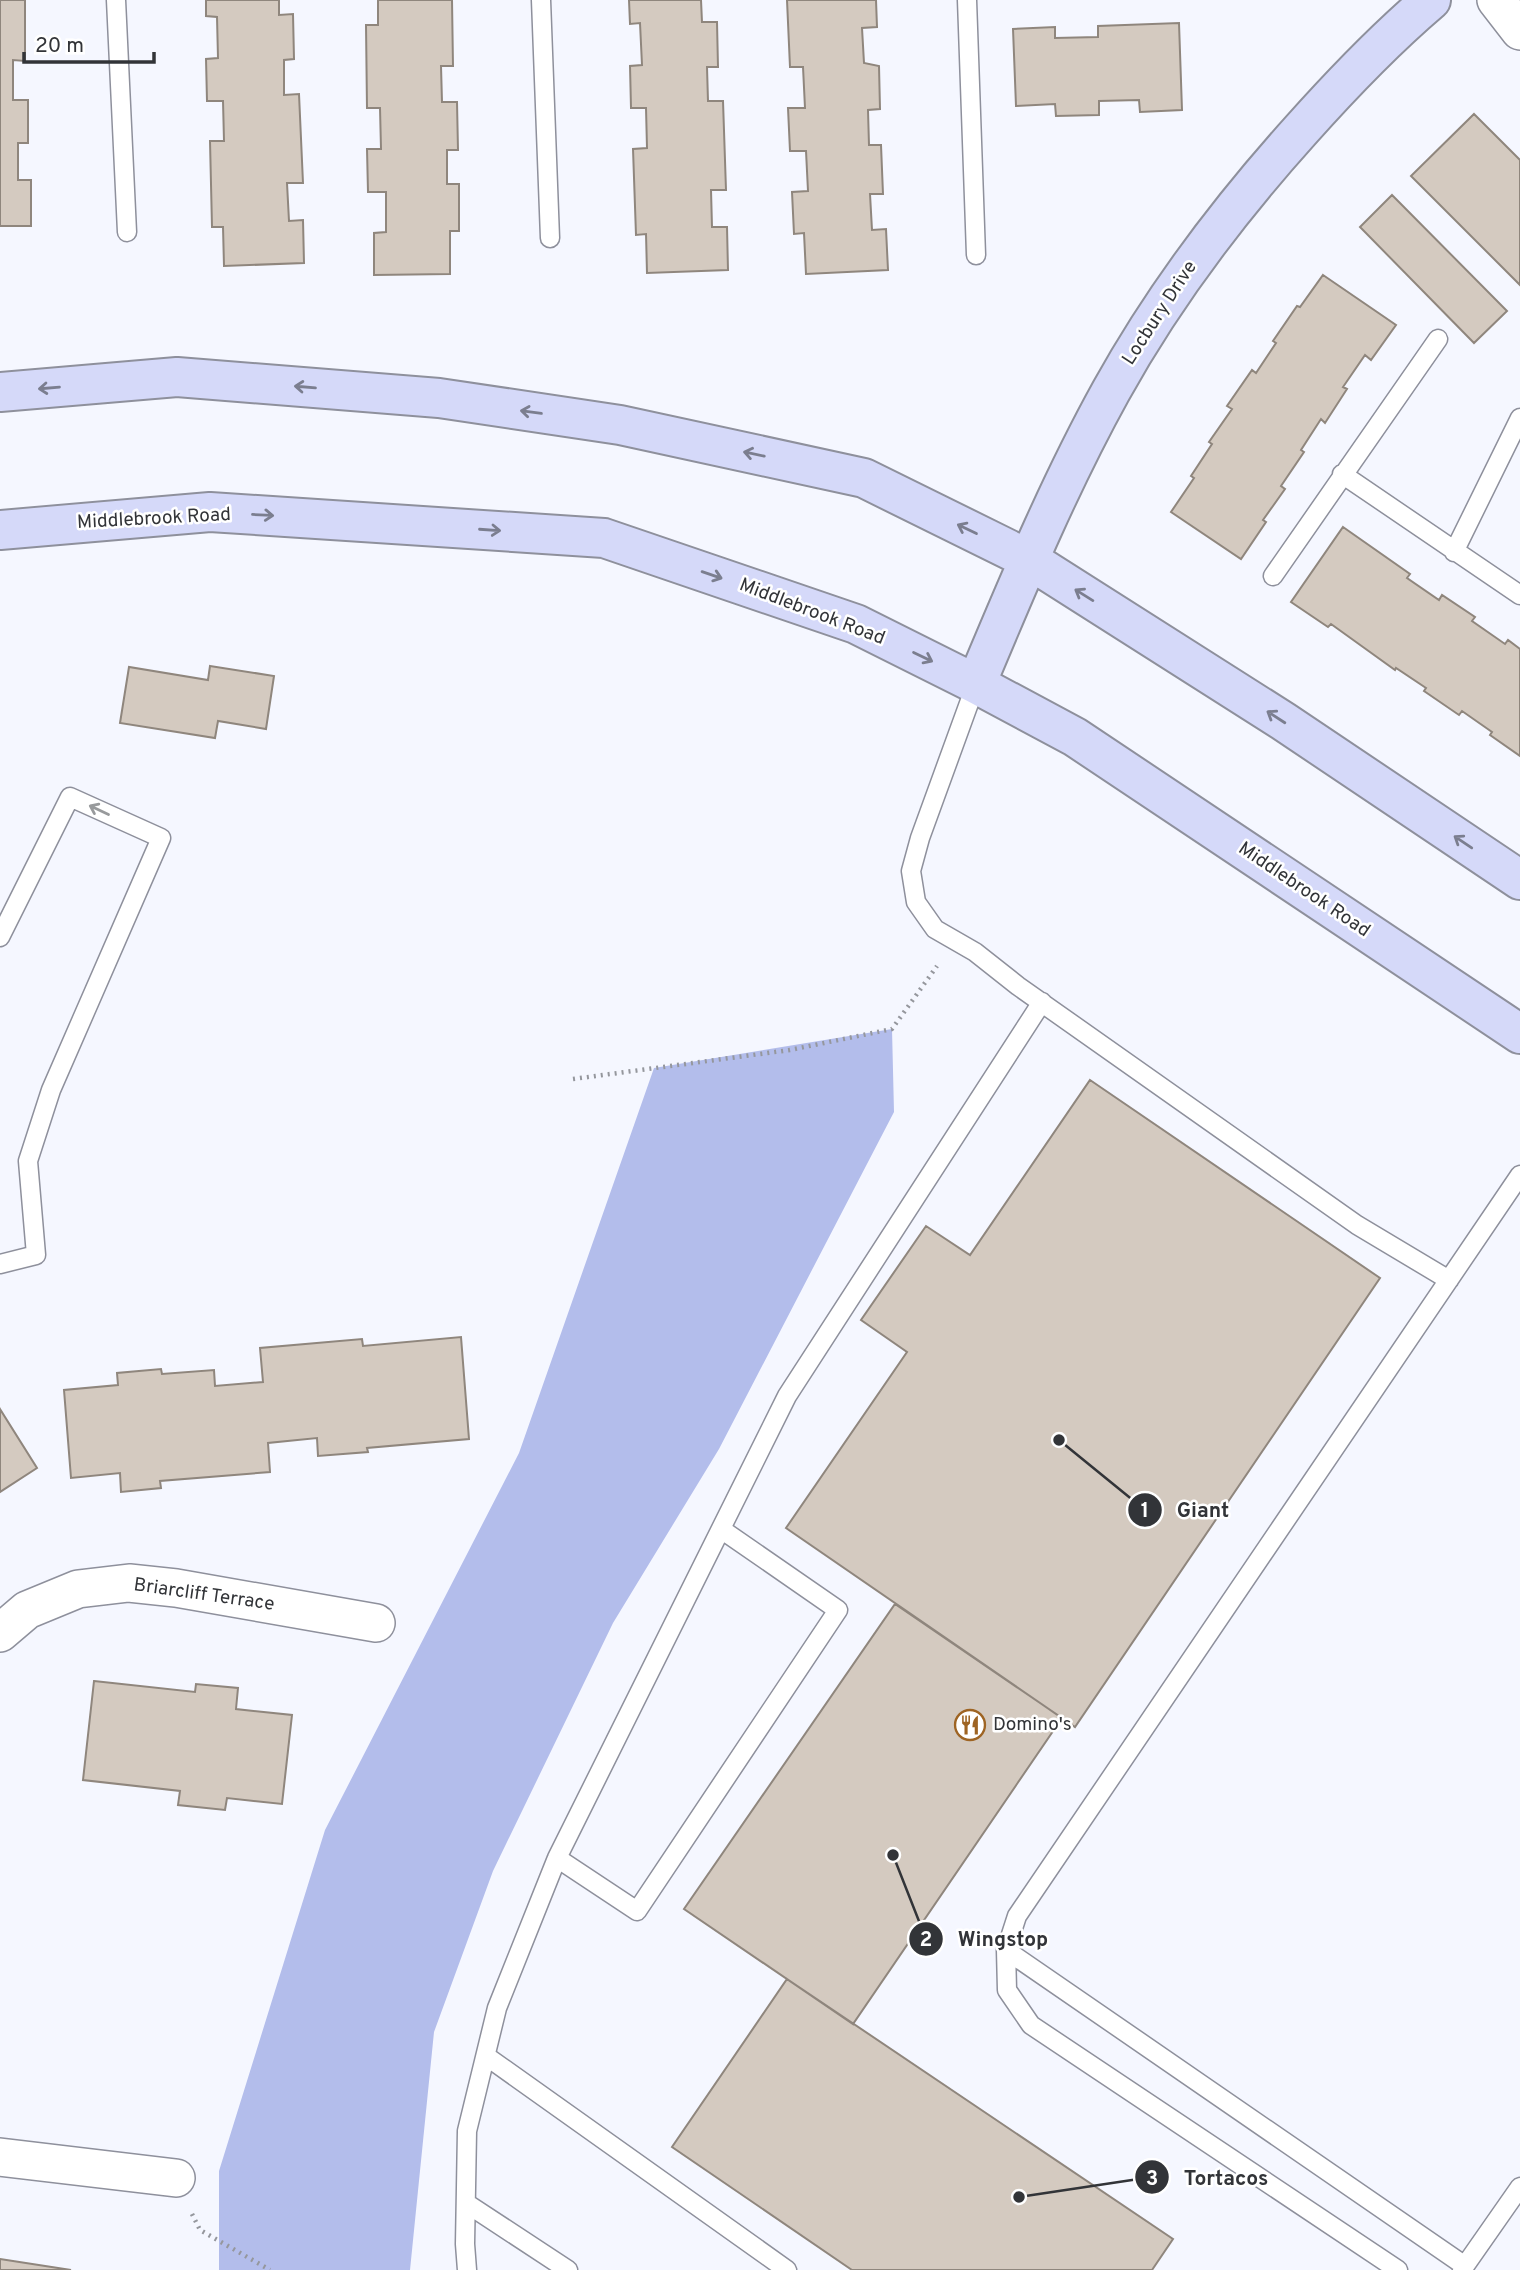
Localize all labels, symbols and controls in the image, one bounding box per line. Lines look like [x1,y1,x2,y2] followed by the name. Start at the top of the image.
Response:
[24,21,154,65] scale bar
[35,33,84,60] text: 20 m
[1117,256,1203,370] street label: Locbury Drive
[294,380,317,393] one-way arrow
[38,382,60,395] one-way arrow
[520,405,543,418] one-way arrow
[743,447,766,461] one-way arrow
[76,503,232,535] street label: Middlebrook Road
[252,509,275,522] one-way arrow
[957,522,978,535] one-way arrow
[479,524,501,537] one-way arrow
[700,570,722,582] one-way arrow
[736,573,888,651] street label: Middlebrook Road
[1074,587,1094,601] one-way arrow
[912,651,933,665] one-way arrow
[1266,709,1286,723] one-way arrow
[89,803,110,817] one-way arrow
[1454,835,1473,849] one-way arrow
[1233,837,1375,943] street label: Middlebrook Road
[1127,1489,1243,1531] callout: Giant
[1141,1498,1149,1525] text: 1
[1177,1498,1229,1525] text: Giant
[132,1573,276,1617] street label: Briarcliff Terrace
[953,1708,987,1742] restaurant icon: Domino's
[993,1713,1072,1737] place label: Domino's
[909,1918,1062,1960] callout: Wingstop
[920,1927,932,1954] text: 2
[958,1927,1048,1954] text: Wingstop
[1134,2156,1282,2198] callout: Tortacos
[1146,2166,1158,2193] text: 3
[1184,2166,1268,2193] text: Tortacos

